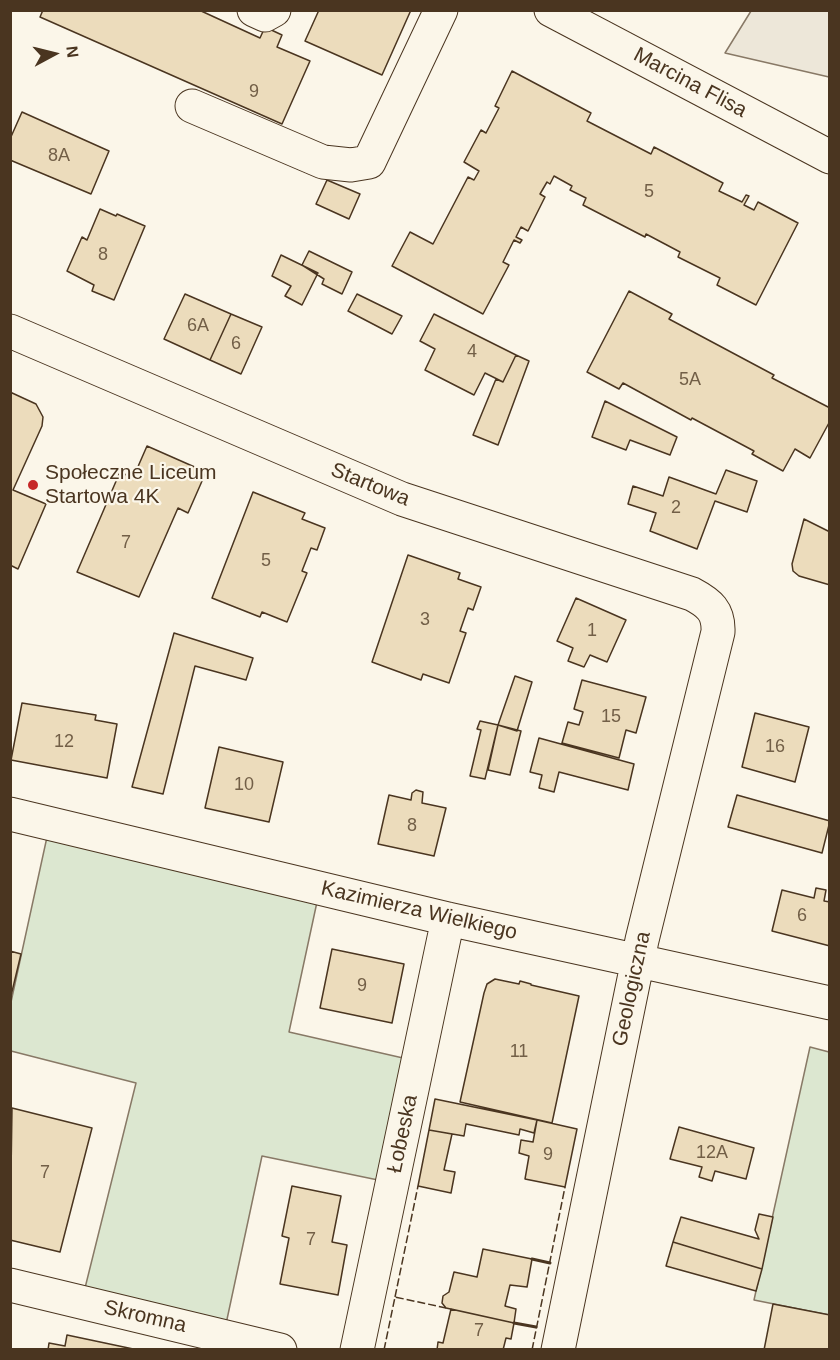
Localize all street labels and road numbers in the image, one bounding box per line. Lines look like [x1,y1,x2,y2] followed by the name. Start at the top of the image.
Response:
[629,43,751,123] street label: Marcina Flisa
[327,458,413,512] street label: Startowa
[318,876,520,946] street label: Kazimierza Wielkiego
[608,929,656,1049] street label: Geologiczna
[382,1093,424,1175] street label: Łobeska
[101,1295,189,1339] street label: Skromna

